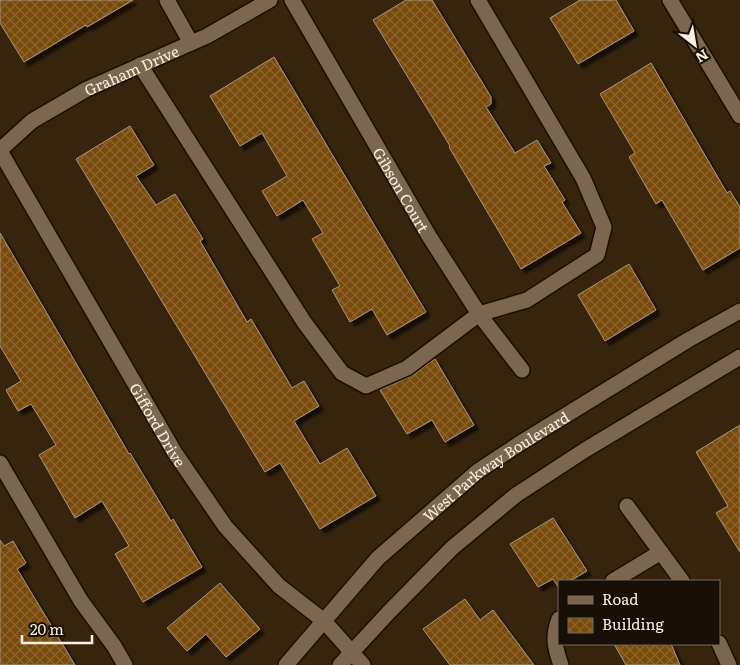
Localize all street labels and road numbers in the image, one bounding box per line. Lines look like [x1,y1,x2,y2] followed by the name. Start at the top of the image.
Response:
[80,38,182,101] street label: Graham Drive
[368,142,436,236] street label: Gibson Court
[125,378,193,471] street label: Gifford Drive
[417,405,573,526] street label: West Parkway Boulevard

